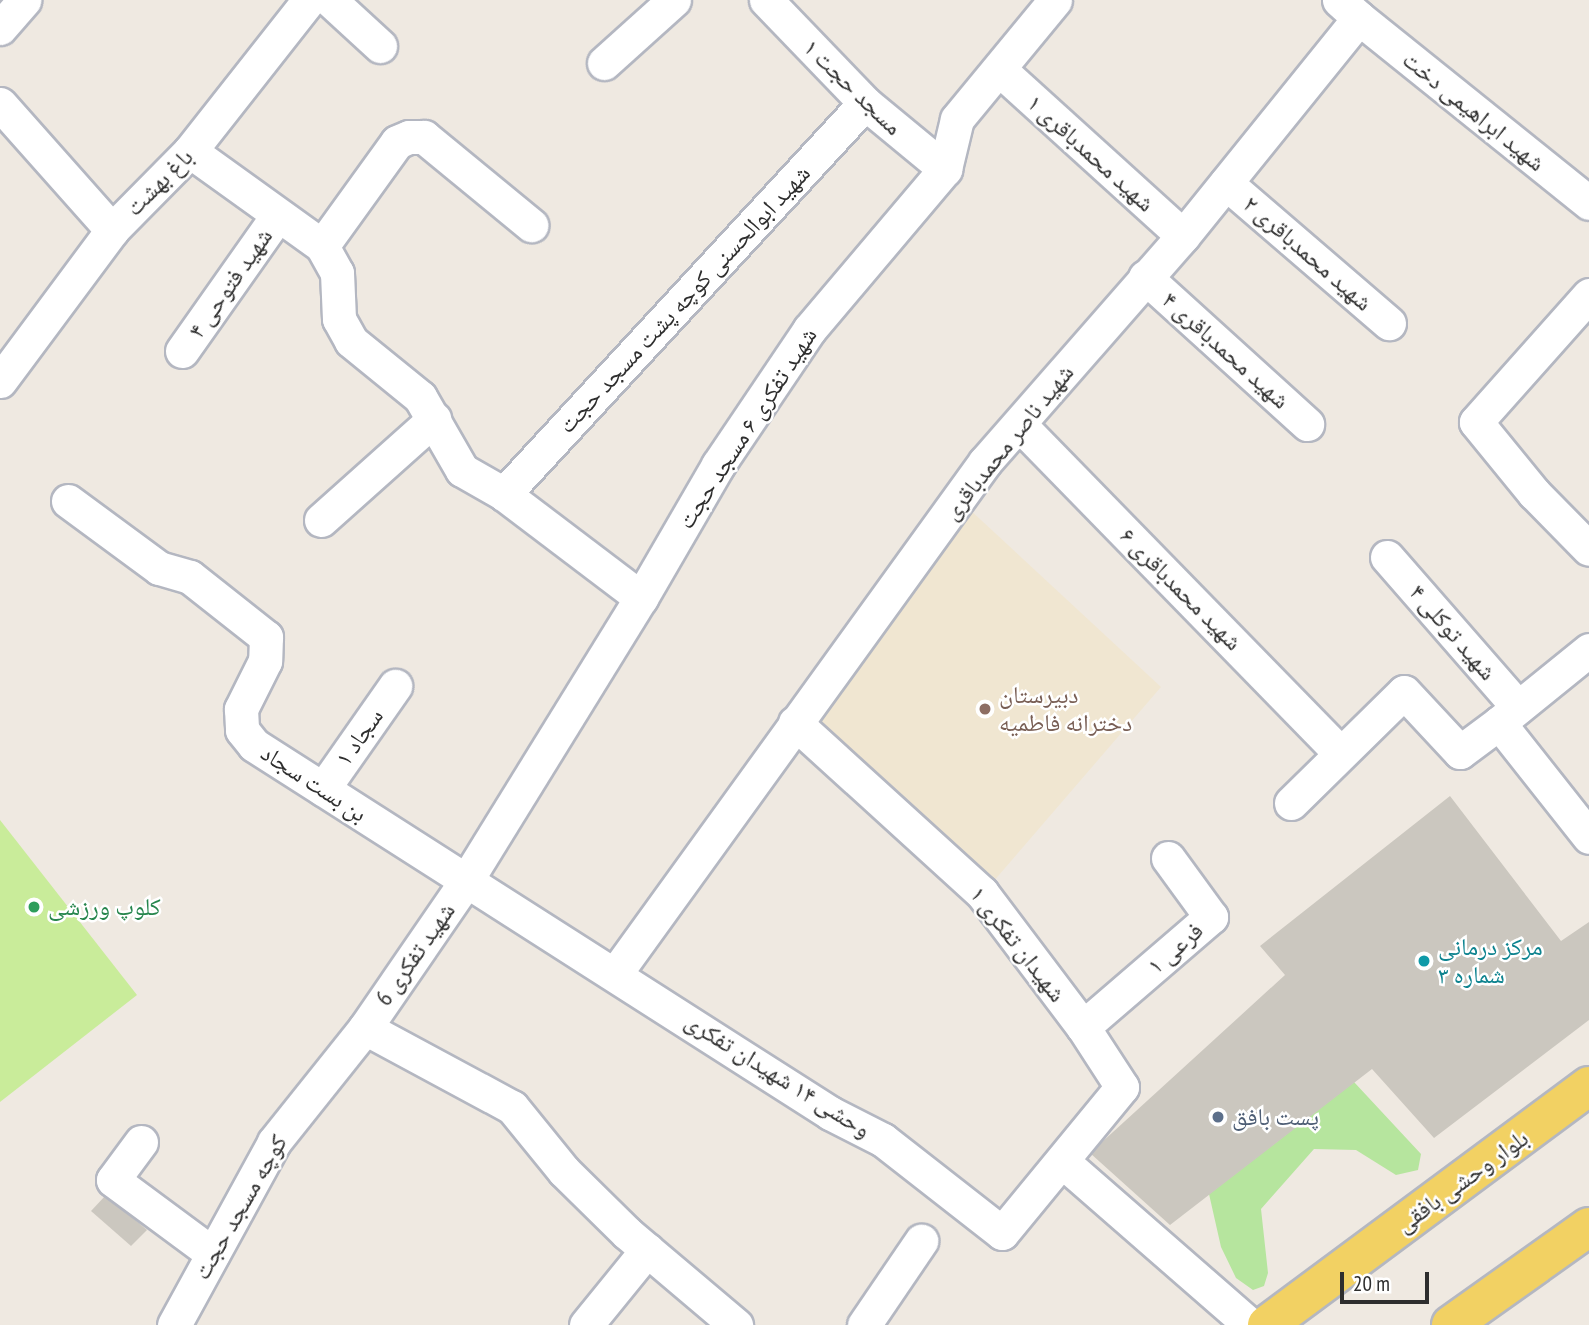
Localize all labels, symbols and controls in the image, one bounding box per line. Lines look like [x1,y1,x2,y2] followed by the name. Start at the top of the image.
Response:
[798,33,908,141] street label: مسجد حجت ۱
[1397,45,1551,177] street label: شهید ابراهیمی دخت
[1021,88,1161,218] street label: شهید محمدباقری ۱
[119,142,199,222] street label: باغ بهشت
[552,159,816,439] street label: شهید ابوالحسنی کوچه پشت مسجد حجت
[1238,189,1378,317] street label: شهید محمدباقری ۲
[182,222,278,344] street label: شهید فتوحی ۴
[1156,285,1296,415] street label: شهید محمدباقری ۴
[671,322,823,534] street label: شهید تفکری ۶ مسجد حجت
[936,358,1080,526] street label: شهید ناصر محمدباقری
[1114,522,1248,656] street label: شهید محمدباقری ۶
[1404,578,1502,686] street label: شهید توکلی ۴
[999,681,1132,737] place label: دبیرستان دخترانه فاطمیه
[977,701,993,717] marker: دبیرستان دخترانه فاطمیه
[329,703,389,771] street label: سجاد ۱
[256,738,372,828] street label: بن بست سجاد
[964,880,1072,1008] street label: شهیدان تفکری ۱
[48,893,161,921] place label: کلوپ ورزشی
[369,897,461,1011] street label: شهید تفکری 6
[26,899,42,915] marker: کلوپ ورزشی
[1141,916,1209,980] street label: فرعی ۱
[1438,933,1543,989] place label: مرکز درمانی شماره ۳
[1416,953,1432,969] marker: مرکز درمانی شماره ۳
[680,1006,876,1144] street label: وحشی ۱۴ شهیدان تفکری
[1232,1103,1319,1131] place label: پست بافق
[1210,1109,1226,1125] marker: پست بافق
[1390,1123,1534,1239] street label: بلوار وحشی بافقی
[187,1129,293,1285] street label: کوچه مسجد حجت
[1344,1258,1433,1302] scale bar
[1353,1270,1390,1297] text: 20 m

